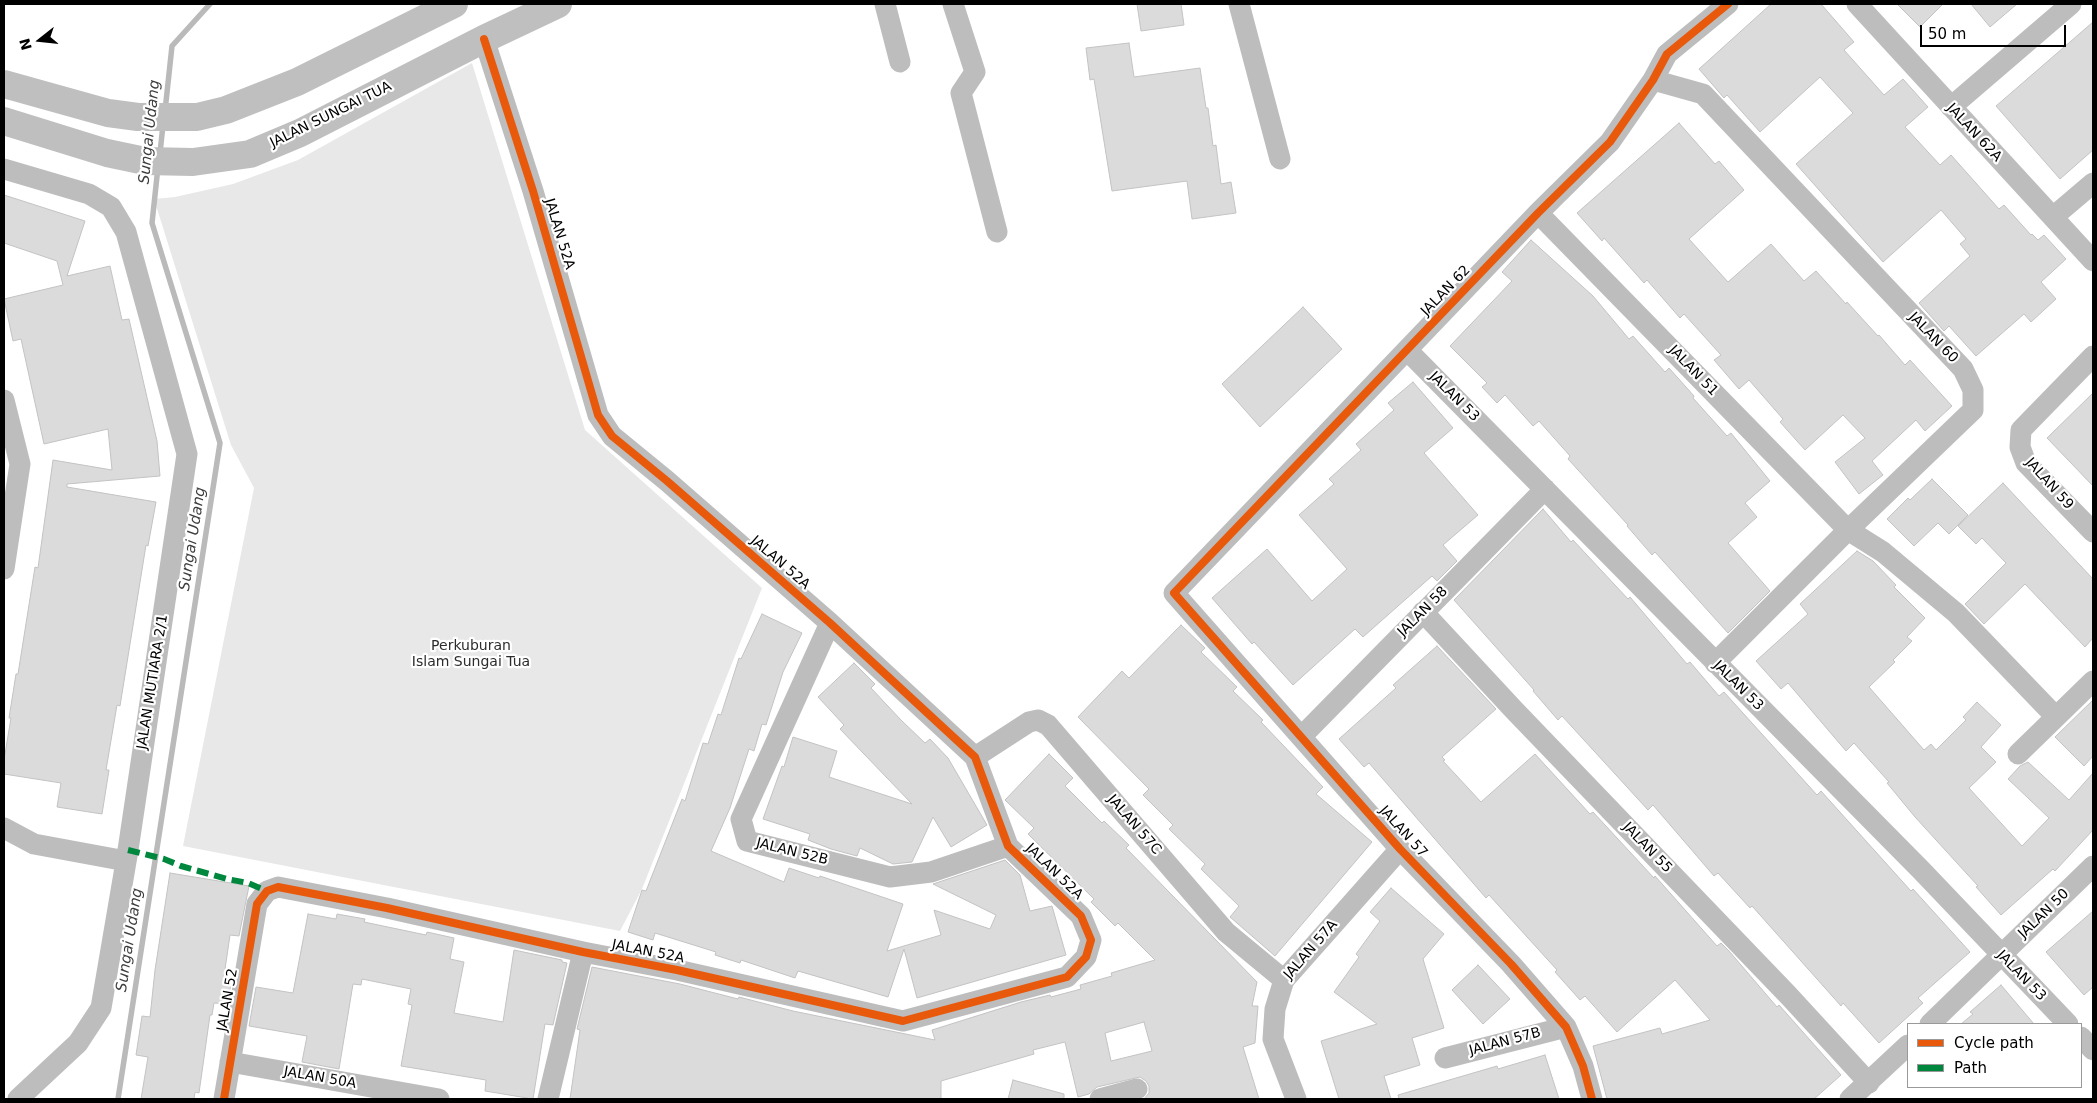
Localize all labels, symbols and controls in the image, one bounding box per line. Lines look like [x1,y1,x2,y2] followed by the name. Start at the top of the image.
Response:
[15,15,65,65] north arrow
[1922,15,2068,47] scale bar
[1928,25,1966,43] text: 50 m
[16,36,35,52] text: N
[268,78,394,152] street label: JALAN SUNGAI TUA
[136,79,164,185] water label: Sungai Udang
[1943,100,2005,166] street label: JALAN 62A
[540,196,578,272] street label: JALAN 52A
[1418,262,1474,320] street label: JALAN 62
[1905,309,1961,367] street label: JALAN 60
[1665,342,1721,400] street label: JALAN 51
[1425,368,1483,426] street label: JALAN 53
[2021,455,2077,513] street label: JALAN 59
[176,486,210,592] water label: Sungai Udang
[747,533,813,593] street label: JALAN 52A
[1394,583,1452,641] street label: JALAN 58
[134,613,172,751] street label: JALAN MUTIARA 2/1
[412,638,530,670] park label: Perkuburan Islam Sungai Tua
[1709,657,1767,715] street label: JALAN 53
[1103,792,1165,858] street label: JALAN 57C
[1375,803,1431,861] street label: JALAN 57
[1619,819,1675,877] street label: JALAN 55
[754,835,830,869] street label: JALAN 52B
[1022,840,1086,904] street label: JALAN 52A
[2015,886,2073,942] street label: JALAN 50
[113,887,147,993] water label: Sungai Udang
[1281,917,1341,983] street label: JALAN 57A
[610,937,686,967] street label: JALAN 52A
[1993,947,2049,1005] street label: JALAN 53
[214,967,242,1033] street label: JALAN 52
[1907,1023,2082,1088] legend
[1467,1024,1543,1060] street label: JALAN 57B
[1954,1034,2034,1052] text: Cycle path
[1954,1059,1987,1077] text: Path
[282,1063,358,1093] street label: JALAN 50A

